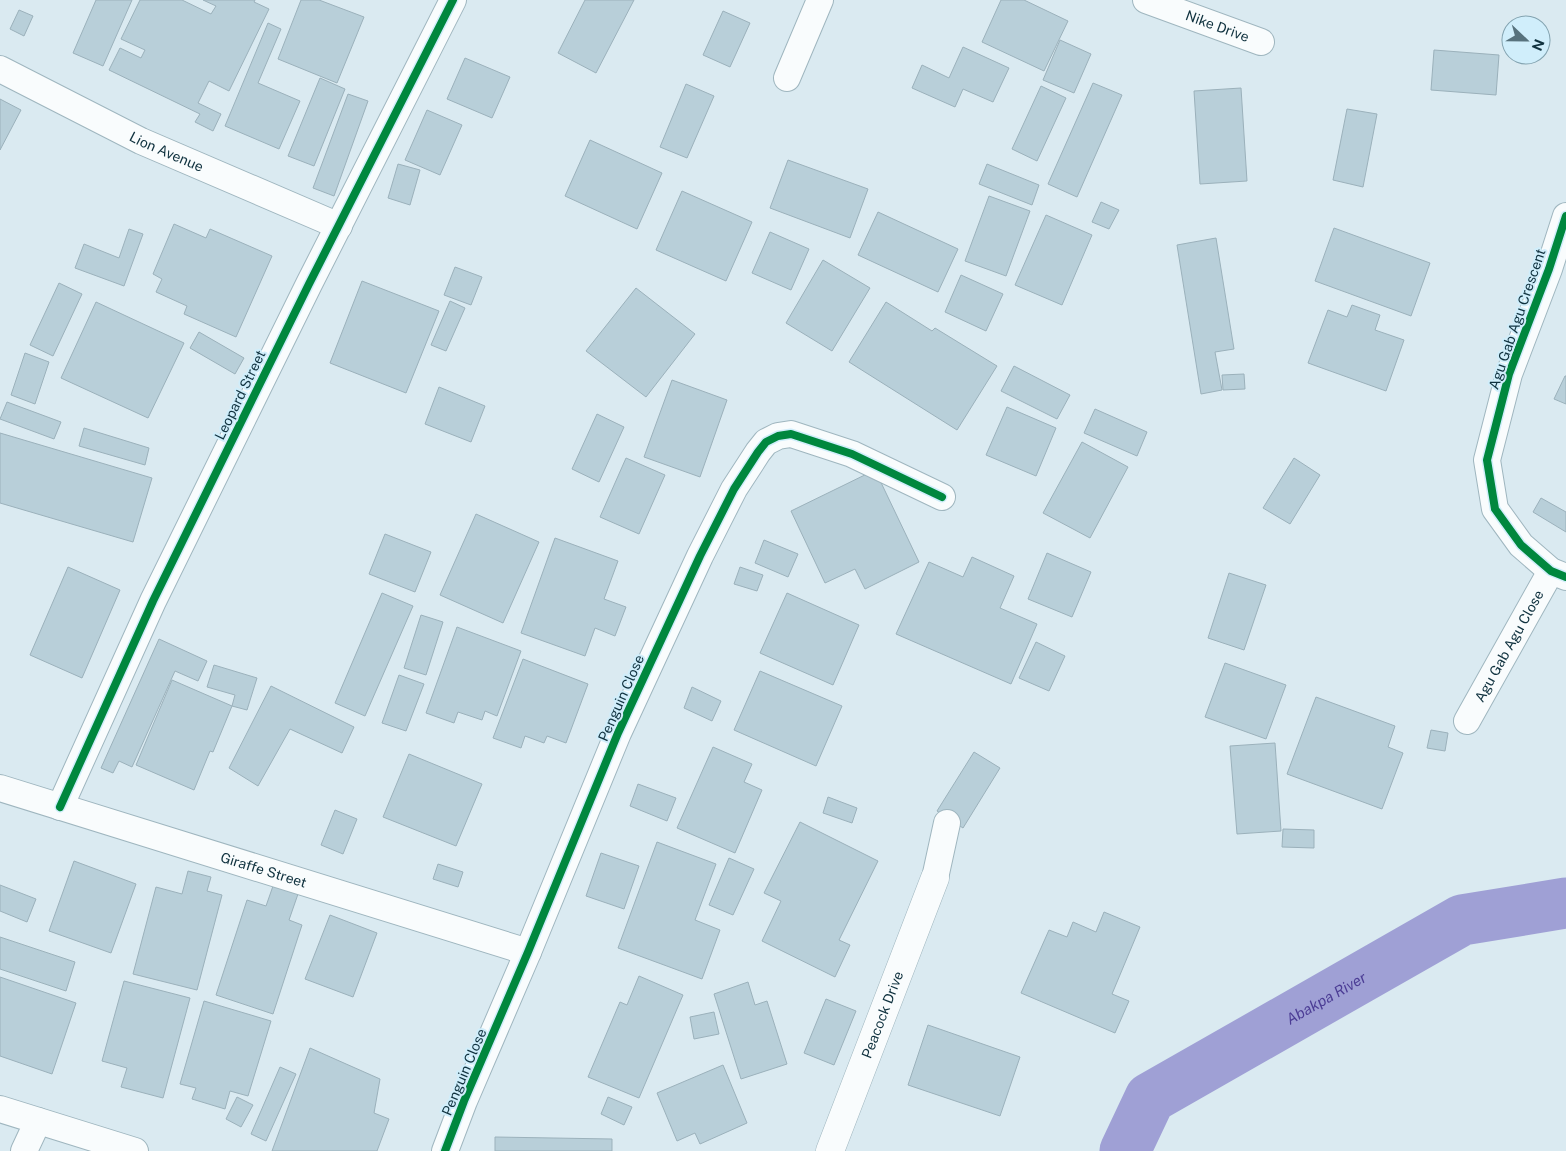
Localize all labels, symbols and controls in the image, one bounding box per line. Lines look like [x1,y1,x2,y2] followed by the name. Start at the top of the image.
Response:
[1183,7,1251,45] street label: Nike Drive
[1501,15,1551,65] north arrow
[1529,37,1548,53] text: N
[127,128,206,175] street label: Lion Avenue
[1485,247,1549,391] street label: Agu Gab Agu Crescent
[211,348,269,442] street label: Leopard Street
[1471,587,1547,705] street label: Agu Gab Agu Close
[595,652,647,744] street label: Penguin Close
[219,849,309,891] street label: Giraffe Street
[1283,968,1369,1027] water label: Abakpa River
[858,969,906,1061] street label: Peacock Drive
[438,1026,490,1118] street label: Penguin Close

